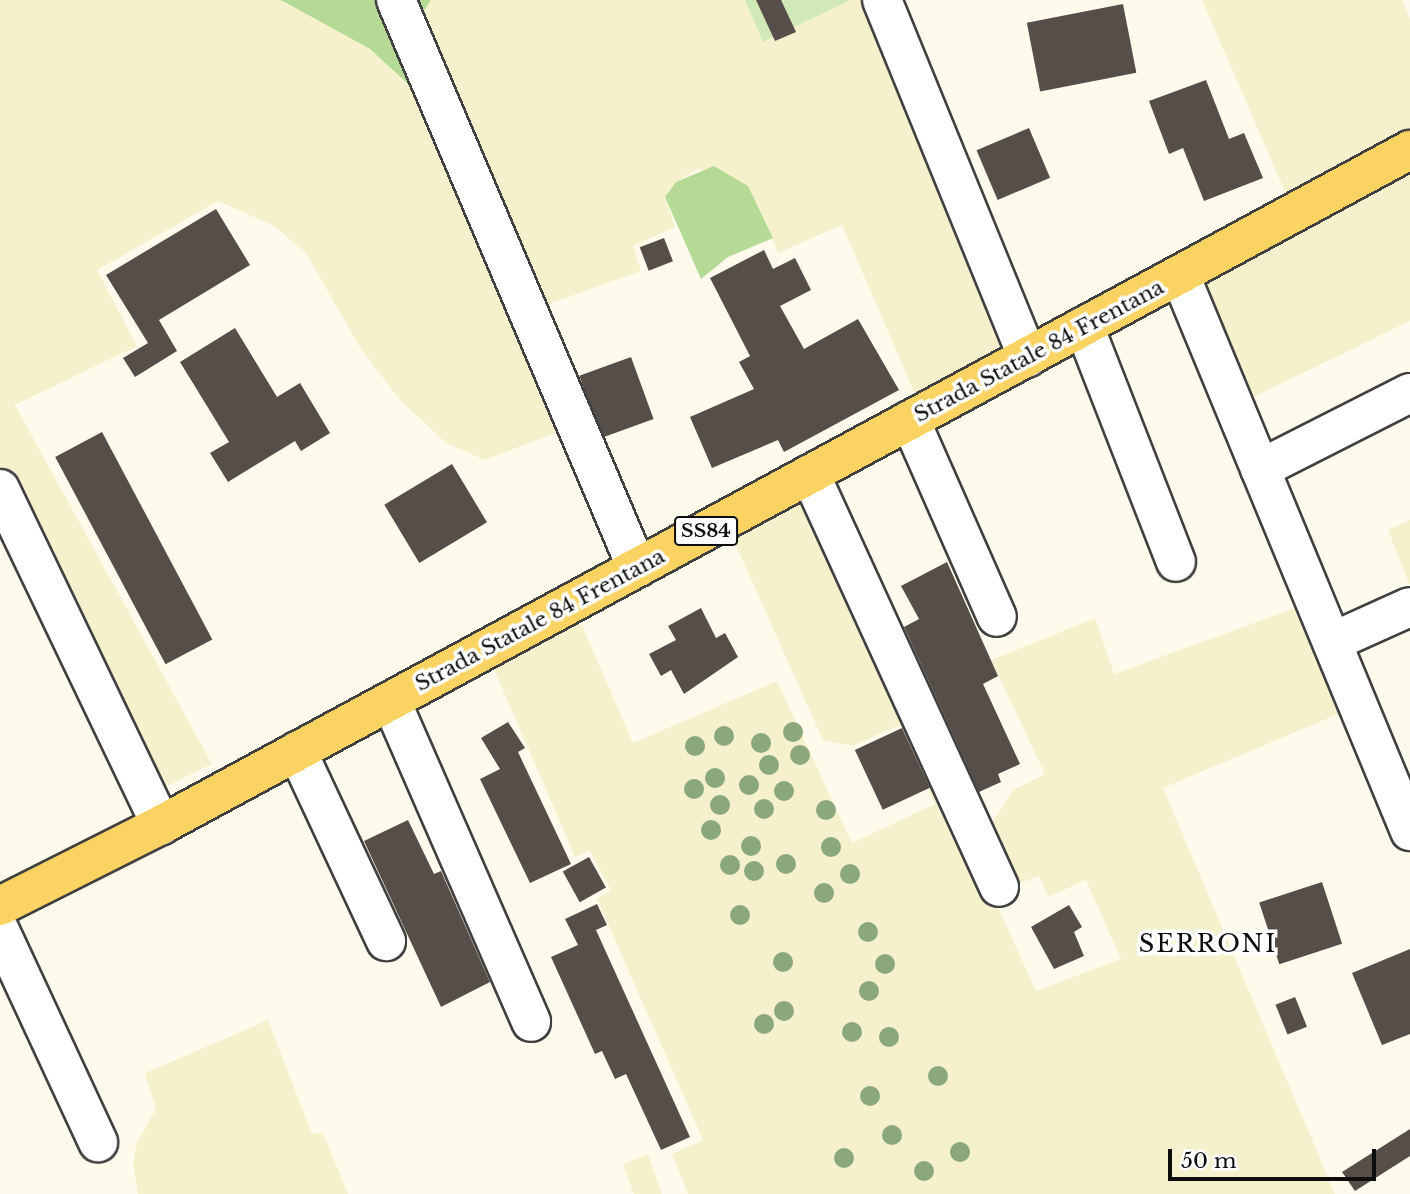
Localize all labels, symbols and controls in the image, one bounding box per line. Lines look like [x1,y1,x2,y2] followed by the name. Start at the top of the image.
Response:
[910,274,1168,428] street label: Strada Statale 84 Frentana
[673,516,739,546] road number: SS84
[411,543,669,697] street label: Strada Statale 84 Frentana
[1140,930,1276,958] district label: SERRONI
[1172,1134,1380,1178] scale bar
[1181,1148,1236,1174] text: 50 m

